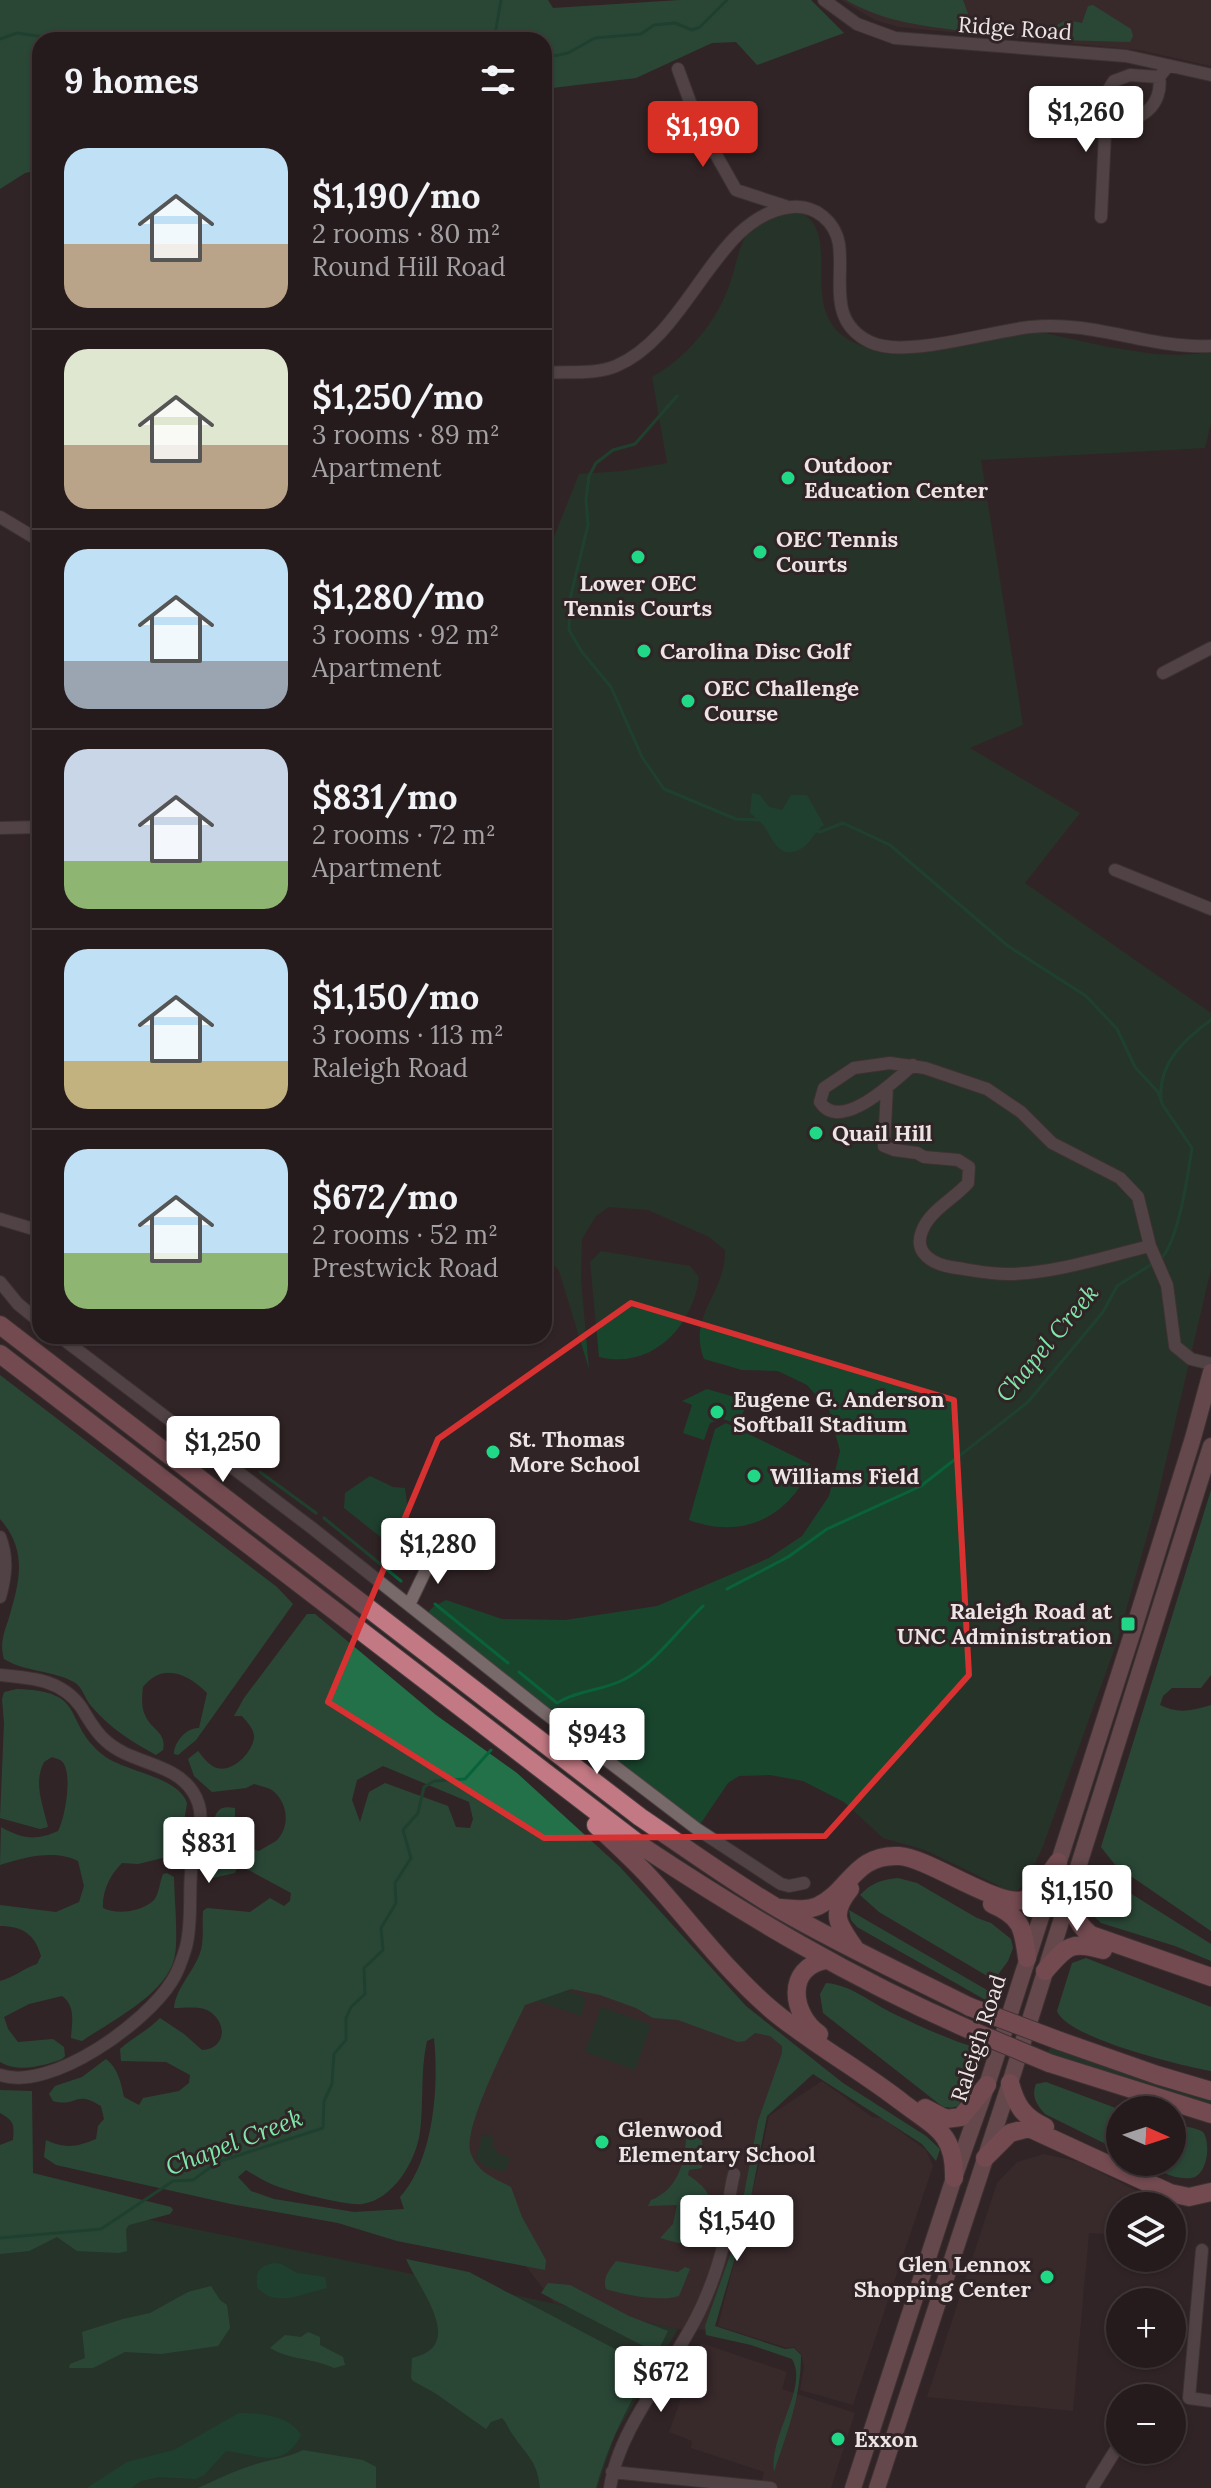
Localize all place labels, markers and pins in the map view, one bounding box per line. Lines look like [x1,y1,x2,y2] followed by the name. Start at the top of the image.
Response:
[1021,86,1151,154] pin: $1,260
[638,101,768,169] pin: $1,190
[804,451,989,504] place label: Outdoor Education Center
[779,469,797,487] marker: Outdoor Education Center
[776,525,898,578] place label: OEC Tennis Courts
[751,543,769,561] marker: OEC Tennis Courts
[629,548,647,566] marker: Lower OEC Tennis Courts
[564,569,712,622] place label: Lower OEC Tennis Courts
[660,637,852,665] place label: Carolina Disc Golf
[635,642,653,660] marker: Carolina Disc Golf
[704,674,859,727] place label: OEC Challenge Course
[679,692,697,710] marker: OEC Challenge Course
[832,1119,932,1147] place label: Quail Hill
[807,1124,825,1142] marker: Quail Hill
[733,1385,944,1438] place label: Eugene G. Anderson Softball Stadium
[708,1403,726,1421] marker: Eugene G. Anderson Softball Stadium
[158,1416,288,1484] pin: $1,250
[509,1425,640,1478] place label: St. Thomas More School
[484,1443,502,1461] marker: St. Thomas More School
[770,1462,919,1490] place label: Williams Field
[745,1467,763,1485] marker: Williams Field
[373,1518,503,1586] pin: $1,280
[897,1597,1113,1650] place label: Raleigh Road at UNC Administration
[1119,1615,1137,1633] marker: Raleigh Road at UNC Administration
[550,1708,644,1776] pin: $943
[162,1817,256,1885] pin: $831
[1012,1865,1142,1933] pin: $1,150
[618,2115,816,2168] place label: Glenwood Elementary School
[593,2133,611,2151] marker: Glenwood Elementary School
[672,2195,802,2263] pin: $1,540
[854,2250,1031,2303] place label: Glen Lennox Shopping Center
[1038,2268,1056,2286] marker: Glen Lennox Shopping Center
[614,2346,708,2414] pin: $672
[854,2425,918,2453] place label: Exxon
[829,2430,847,2448] marker: Exxon

